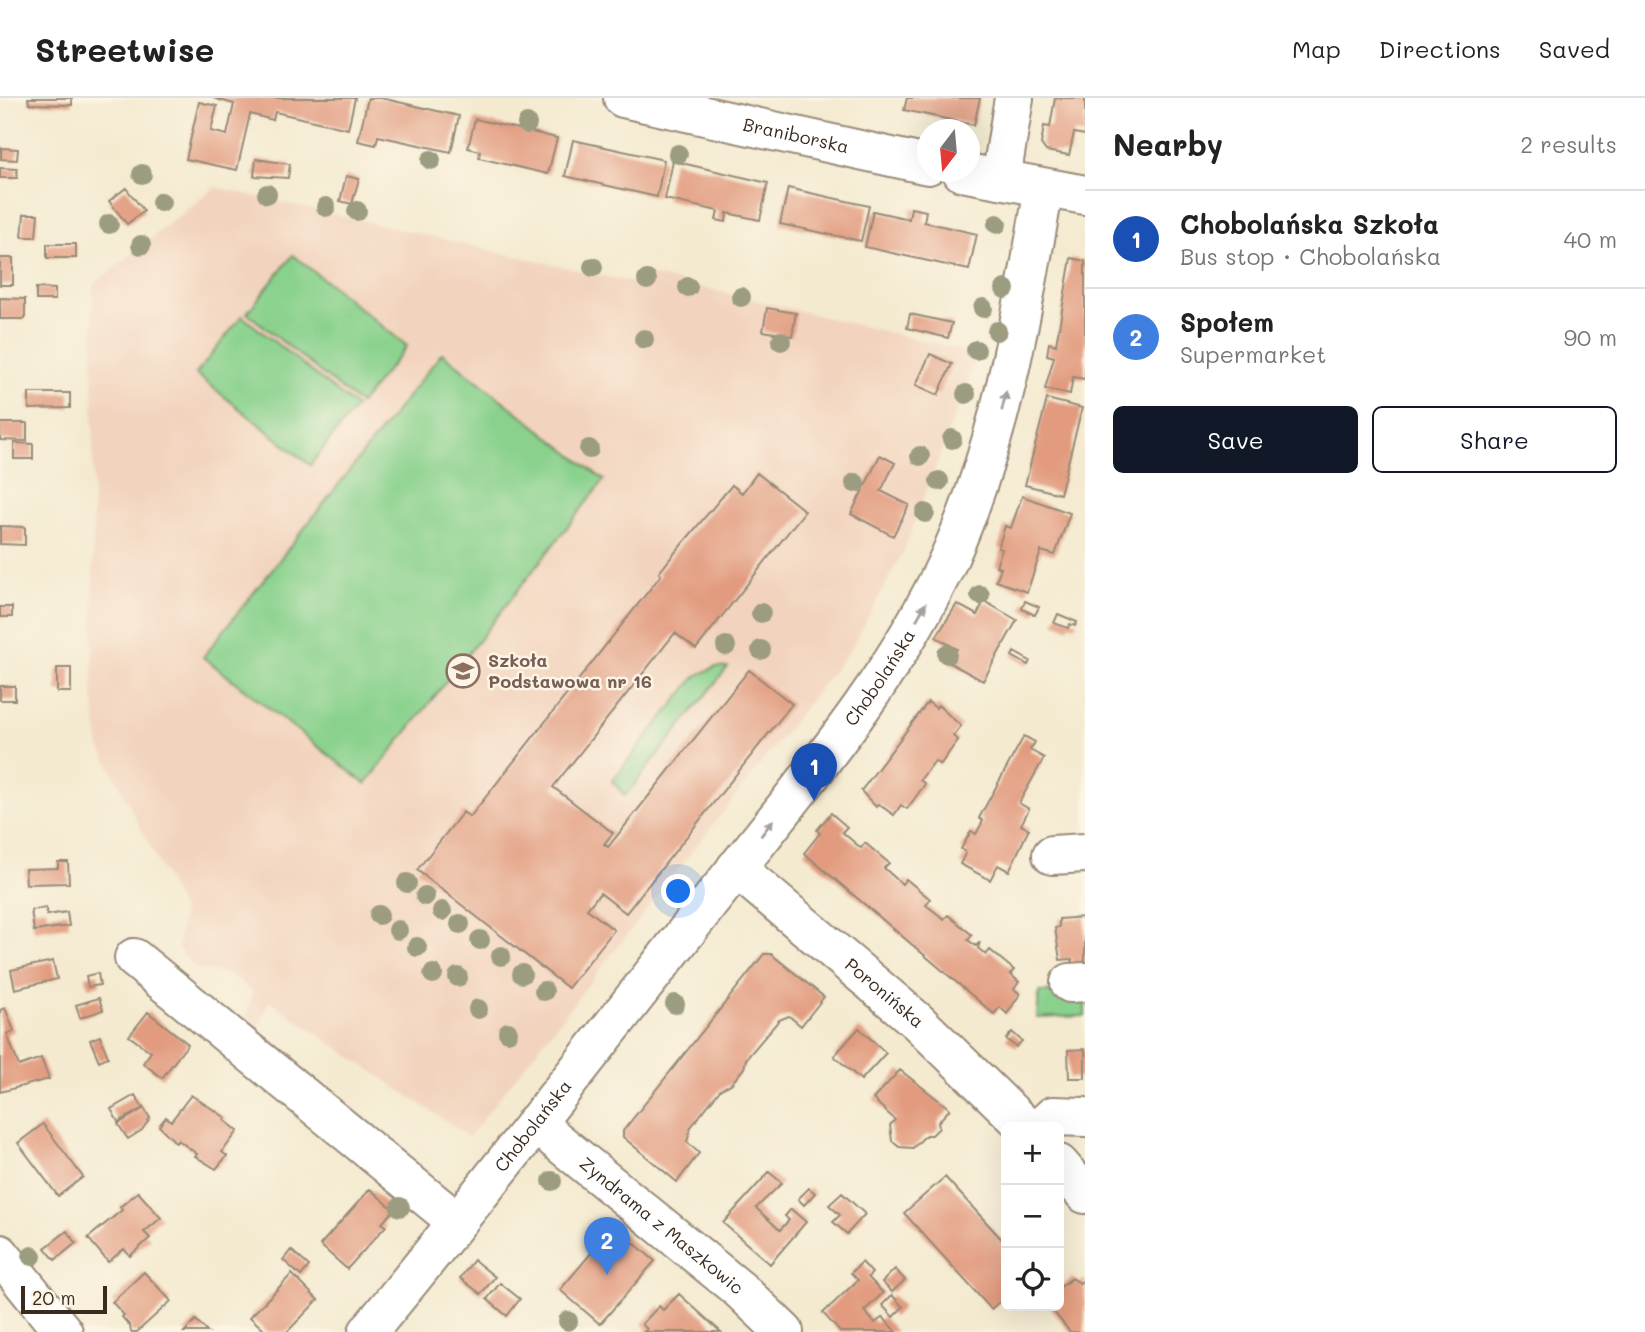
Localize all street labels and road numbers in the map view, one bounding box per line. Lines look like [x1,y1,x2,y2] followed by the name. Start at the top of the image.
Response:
[741,112,851,158] street label: Braniborska
[839,625,920,730] street label: Chobolańska
[840,952,929,1033] street label: Poronińska
[489,1075,576,1177] street label: Chobolańska
[575,1151,749,1299] street label: Zyndrama z Maszkowic

